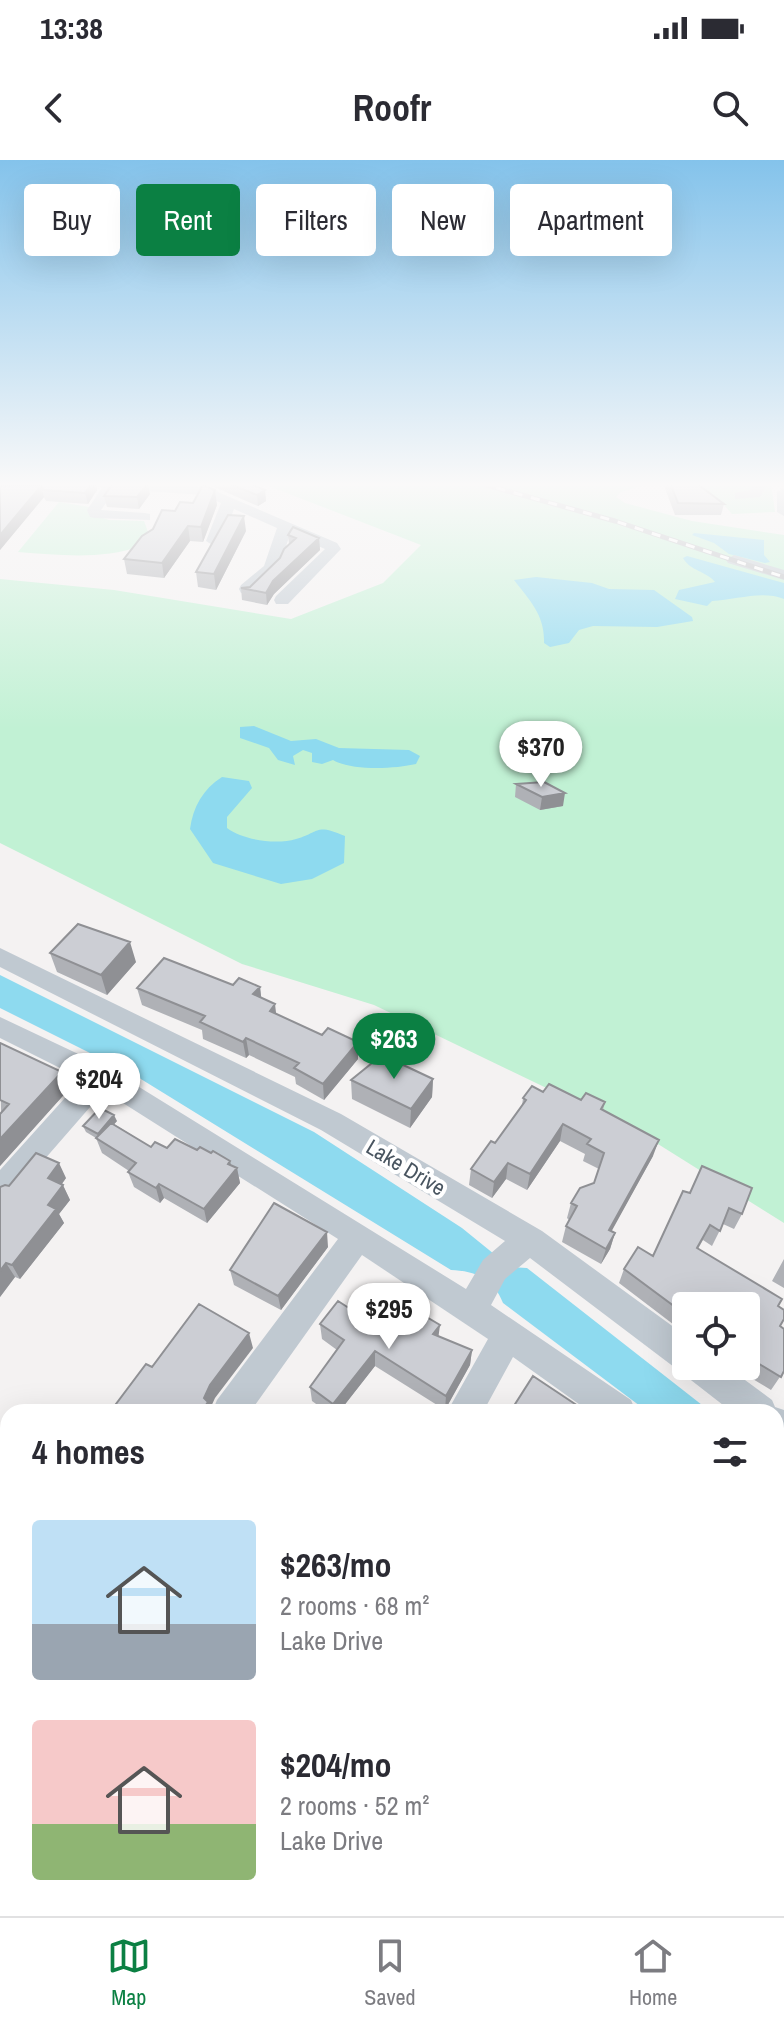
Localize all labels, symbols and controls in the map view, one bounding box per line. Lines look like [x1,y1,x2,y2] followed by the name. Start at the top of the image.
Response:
[40,8,103,48] text: 13:38
[353,84,431,132] text: Roofr
[32,86,76,130] icon: back
[708,86,752,130] icon: search
[24,184,120,256] chip: Buy
[136,184,240,256] chip: Rent
[256,184,376,256] chip: Filters
[392,184,494,256] chip: New
[510,184,672,256] chip: Apartment
[494,721,588,789] pin: $370
[517,729,565,764] text: $370
[347,1013,441,1081] pin: $263
[370,1021,418,1056] text: $263
[52,1053,146,1121] pin: $204
[75,1061,123,1096] text: $204
[361,1132,451,1202] street label: Lake Drive
[342,1283,436,1351] pin: $295
[365,1291,413,1326] text: $295
[672,1292,760,1380] map controls
[672,1292,760,1380] button: locate
[32,1429,145,1475] text: 4 homes
[708,1430,752,1474] icon: filters
[280,1542,392,1588] text: $263/mo
[96,1552,192,1648] icon: home
[280,1588,429,1623] text: 2 rooms · 68 m²
[280,1623,383,1658] text: Lake Drive
[280,1742,392,1788] text: $204/mo
[96,1752,192,1848] icon: home
[280,1788,429,1823] text: 2 rooms · 52 m²
[280,1823,383,1858] text: Lake Drive
[107,1934,151,2012] tab: Map
[364,1934,416,2012] tab: Saved
[629,1934,677,2012] tab: Home

